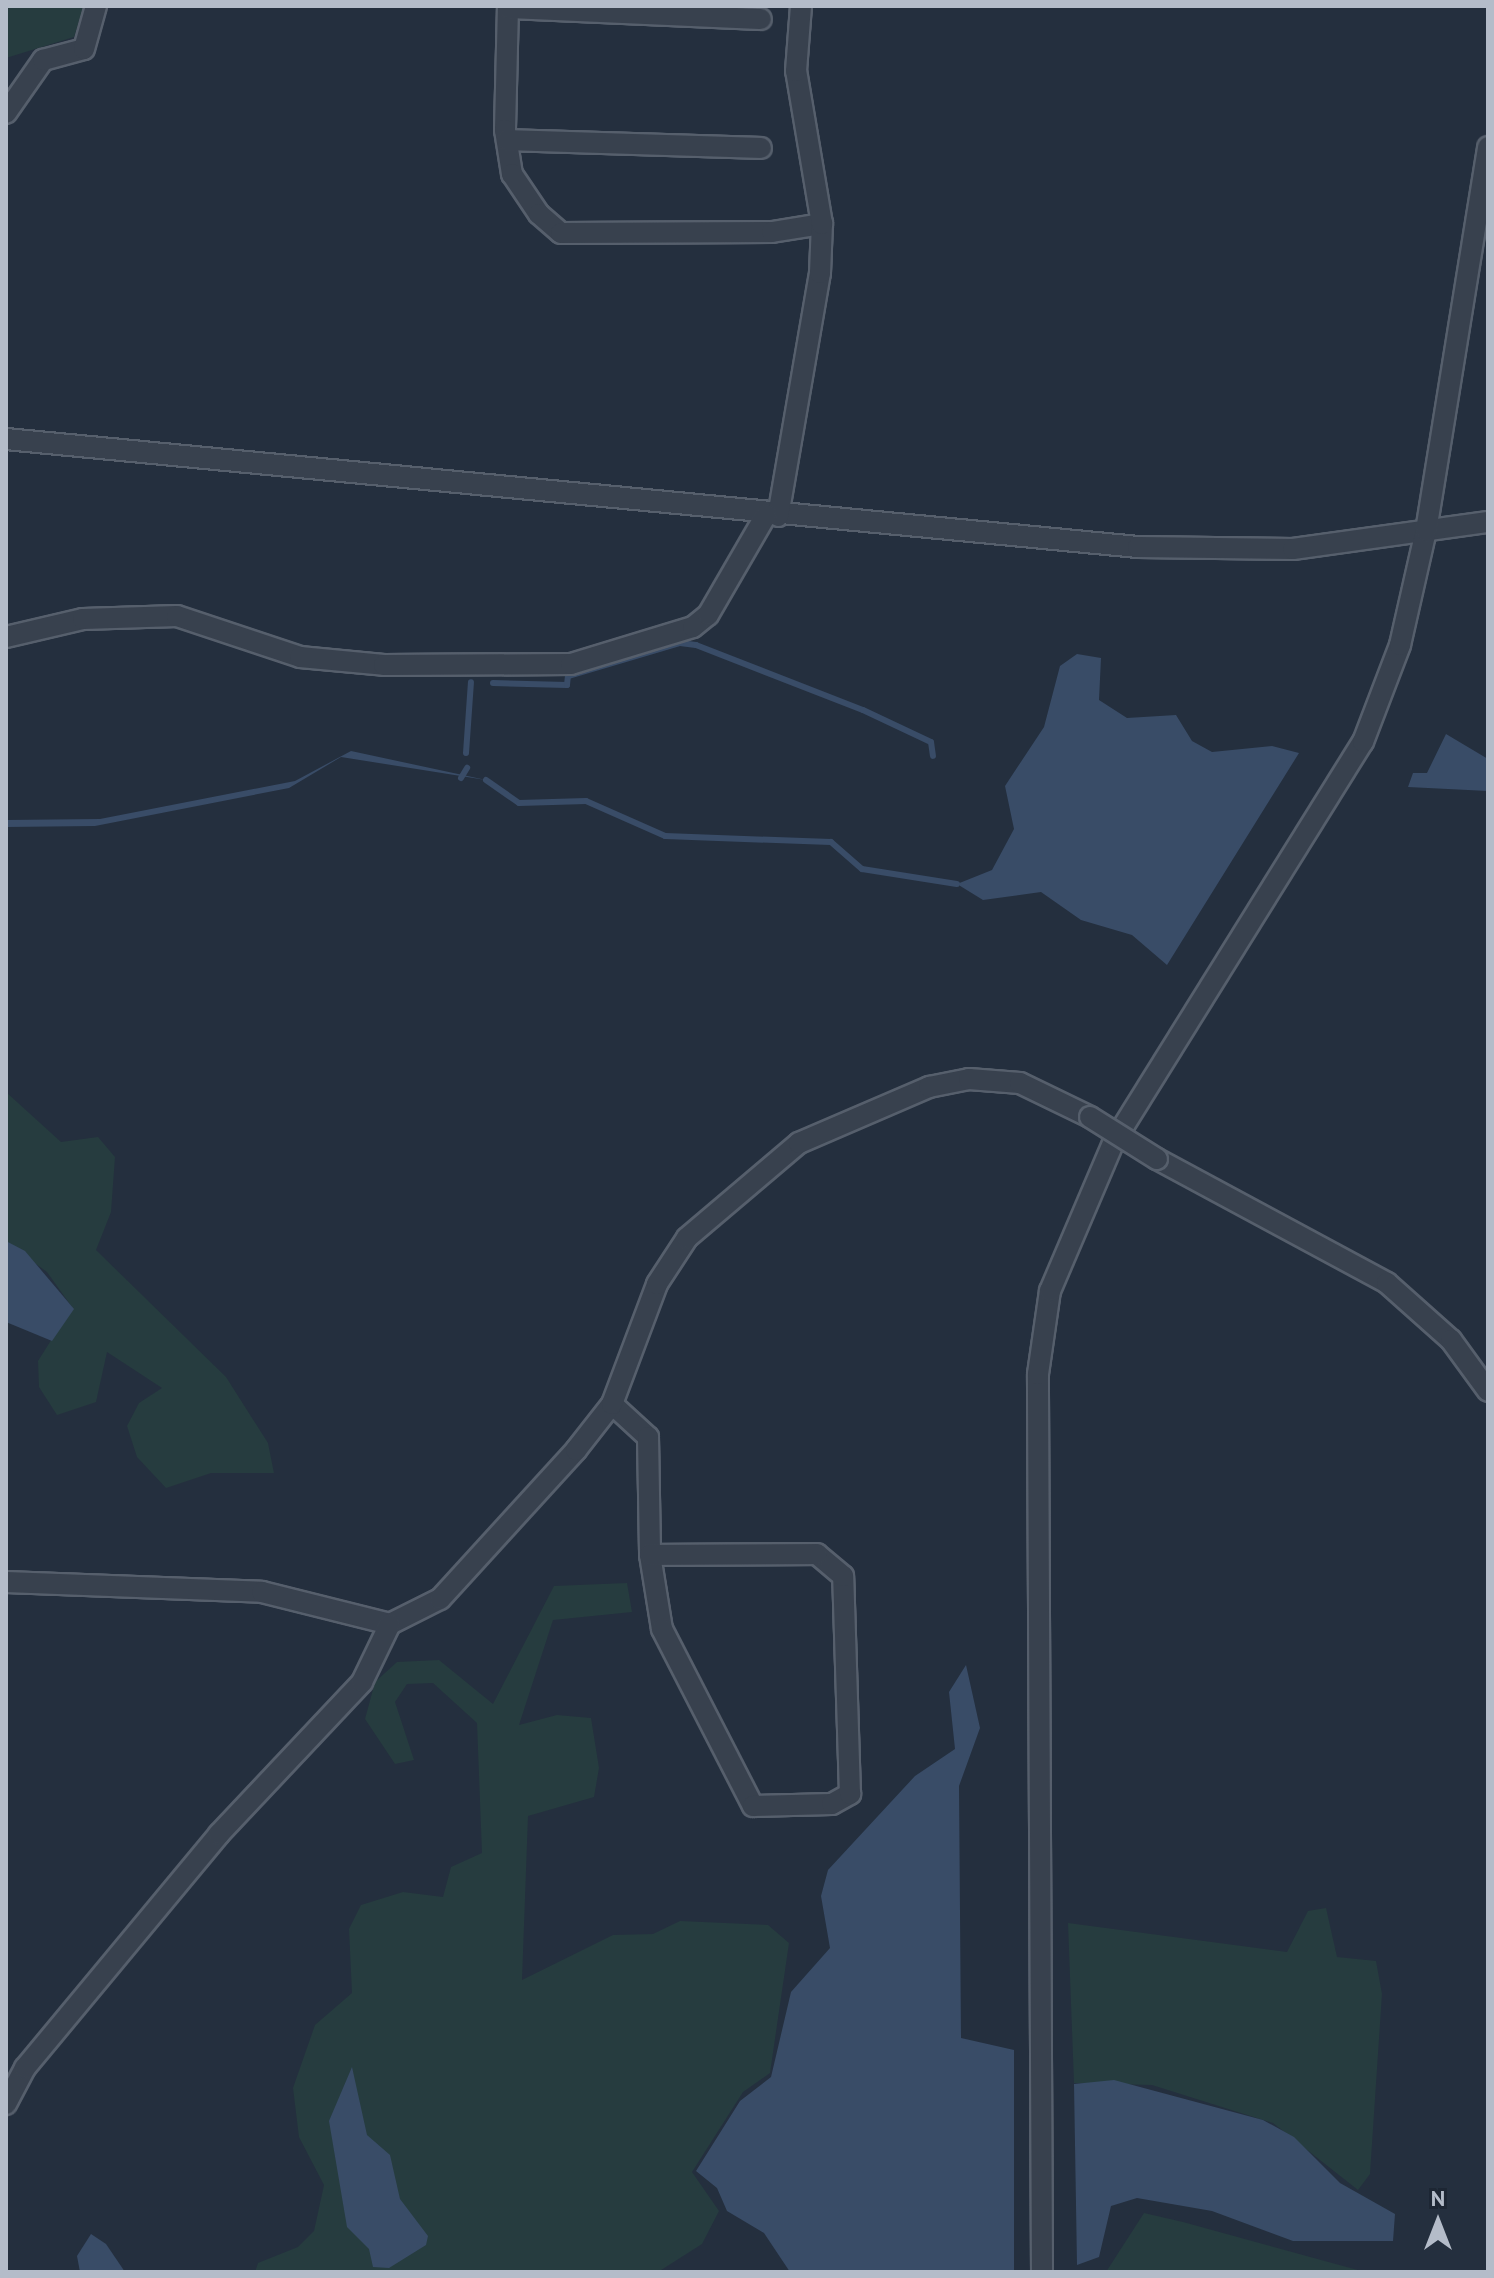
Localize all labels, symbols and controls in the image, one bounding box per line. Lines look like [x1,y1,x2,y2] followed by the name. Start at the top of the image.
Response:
[1398,2182,1478,2262] north arrow
[1431,2184,1445,2212] text: N

